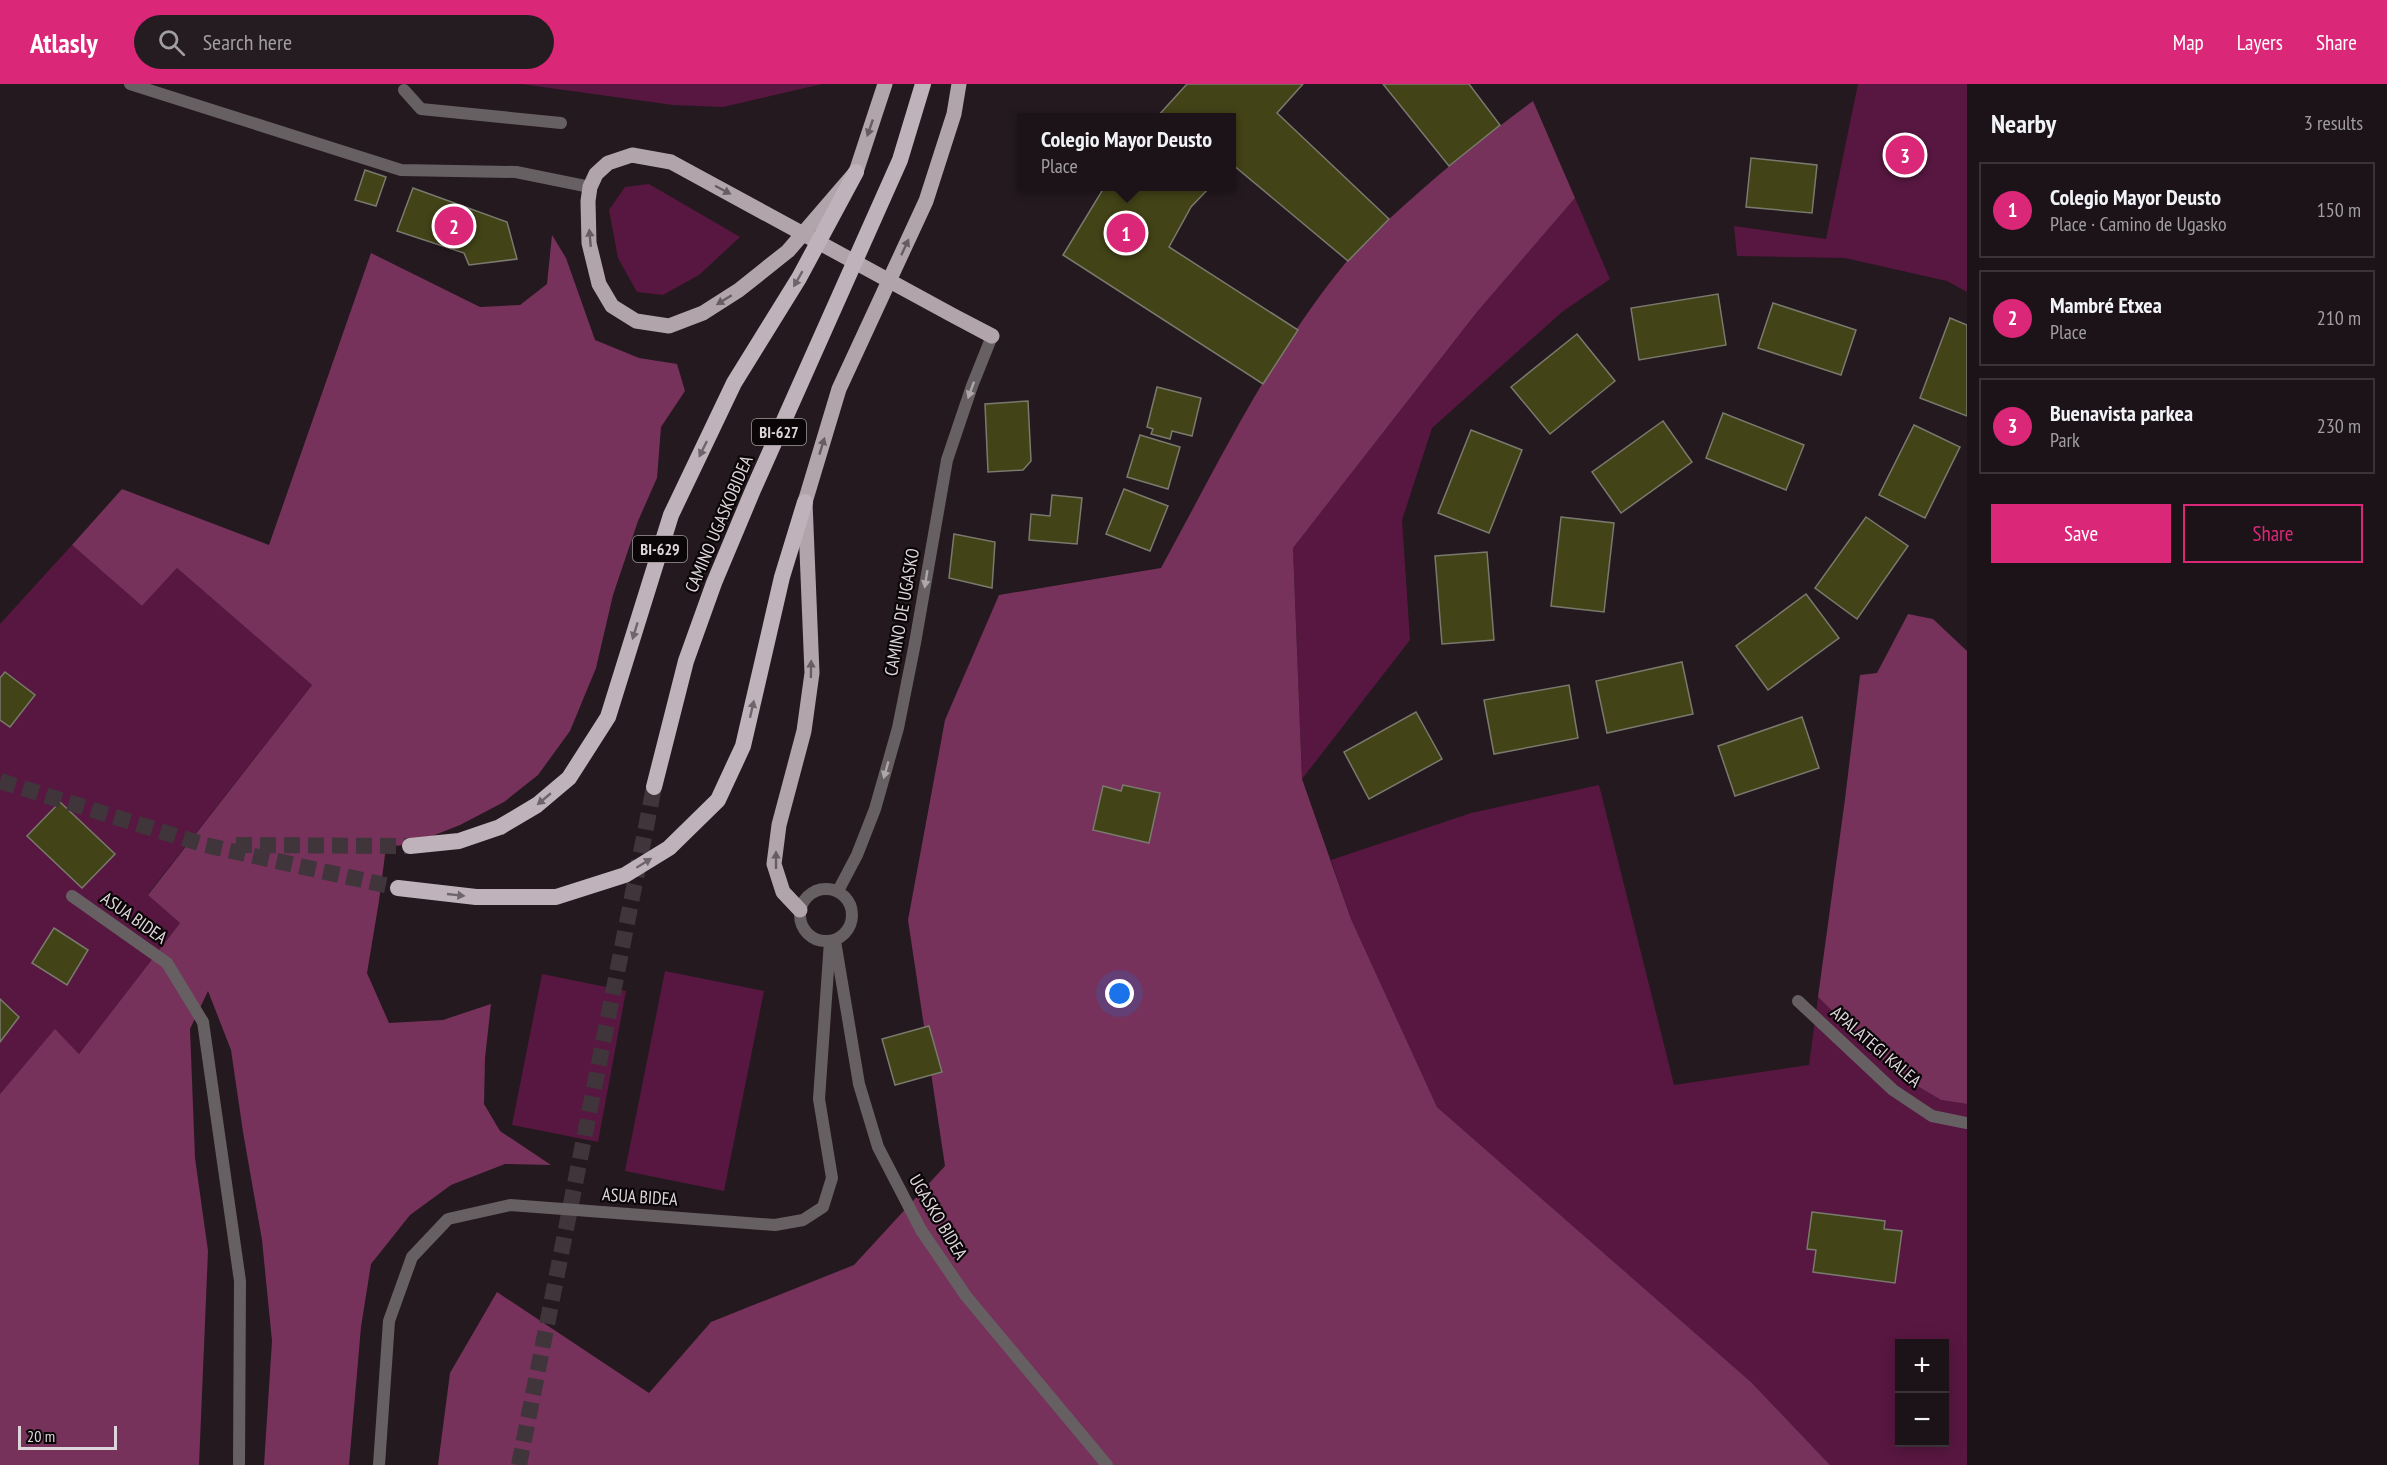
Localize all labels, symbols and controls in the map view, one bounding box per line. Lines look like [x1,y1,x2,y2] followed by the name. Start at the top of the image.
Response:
[134,15,554,69] search box
[30,24,98,61] text: Atlasly
[155,26,188,59] icon: search
[203,28,292,56] text: Search here
[2173,29,2204,56] text: Map
[2237,29,2283,56] text: Layers
[2316,29,2357,56] text: Share
[1991,107,2056,140] text: Nearby
[2304,110,2363,136] text: 3 results
[1017,113,1236,191] popup
[865,119,875,137] one-way arrow
[1041,125,1212,153] text: Colegio Mayor Deusto
[1886,132,1924,178] pin: 3
[1041,153,1078,179] text: Place
[2050,183,2221,211] text: Colegio Mayor Deusto
[714,185,731,195] one-way arrow
[2008,197,2017,223] text: 1
[2317,197,2361,223] text: 150 m
[434,204,474,248] pin: 2
[1106,210,1146,256] pin: 1
[2050,211,2227,237] text: Place · Camino de Ugasko
[585,229,595,248] one-way arrow
[900,239,909,256] one-way arrow
[793,271,804,287] one-way arrow
[2050,291,2162,319] text: Mambré Etxea
[716,294,732,305] one-way arrow
[2008,305,2017,331] text: 2
[2317,305,2361,331] text: 210 m
[2050,319,2087,345] text: Place
[965,381,975,399] one-way arrow
[2050,399,2193,427] text: Buenavista parkea
[2008,413,2017,439] text: 3
[2317,413,2361,439] text: 230 m
[752,419,806,445] road number: BI-627
[2050,427,2080,453] text: Park
[818,437,827,455] one-way arrow
[698,440,708,457] one-way arrow
[679,451,758,596] street label: CAMINO UGASKOBIDEA
[1991,504,2171,563] button: Save
[2183,504,2363,563] button: Share
[633,536,687,562] road number: BI-629
[879,546,924,678] street label: CAMINO DE UGASKO
[921,570,930,589] one-way arrow
[630,622,639,640] one-way arrow
[806,659,816,678] one-way arrow
[747,700,757,718] one-way arrow
[881,761,890,779] one-way arrow
[537,792,552,805] one-way arrow
[771,850,781,869] one-way arrow
[636,858,652,869] one-way arrow
[97,886,172,949] street label: ASUA BIDEA
[447,890,466,900] one-way arrow
[1105,979,1134,1008] your location
[1826,1001,1927,1093] street label: APALATEGI KALEA
[904,1170,973,1264] street label: UGASKO BIDEA
[601,1182,679,1211] street label: ASUA BIDEA
[1895,1339,1949,1447] map controls
[1895,1339,1949,1393] button: +
[1895,1393,1949,1447] button: −
[18,1423,117,1450] scale bar
[27,1426,55,1446] text: 20 m

